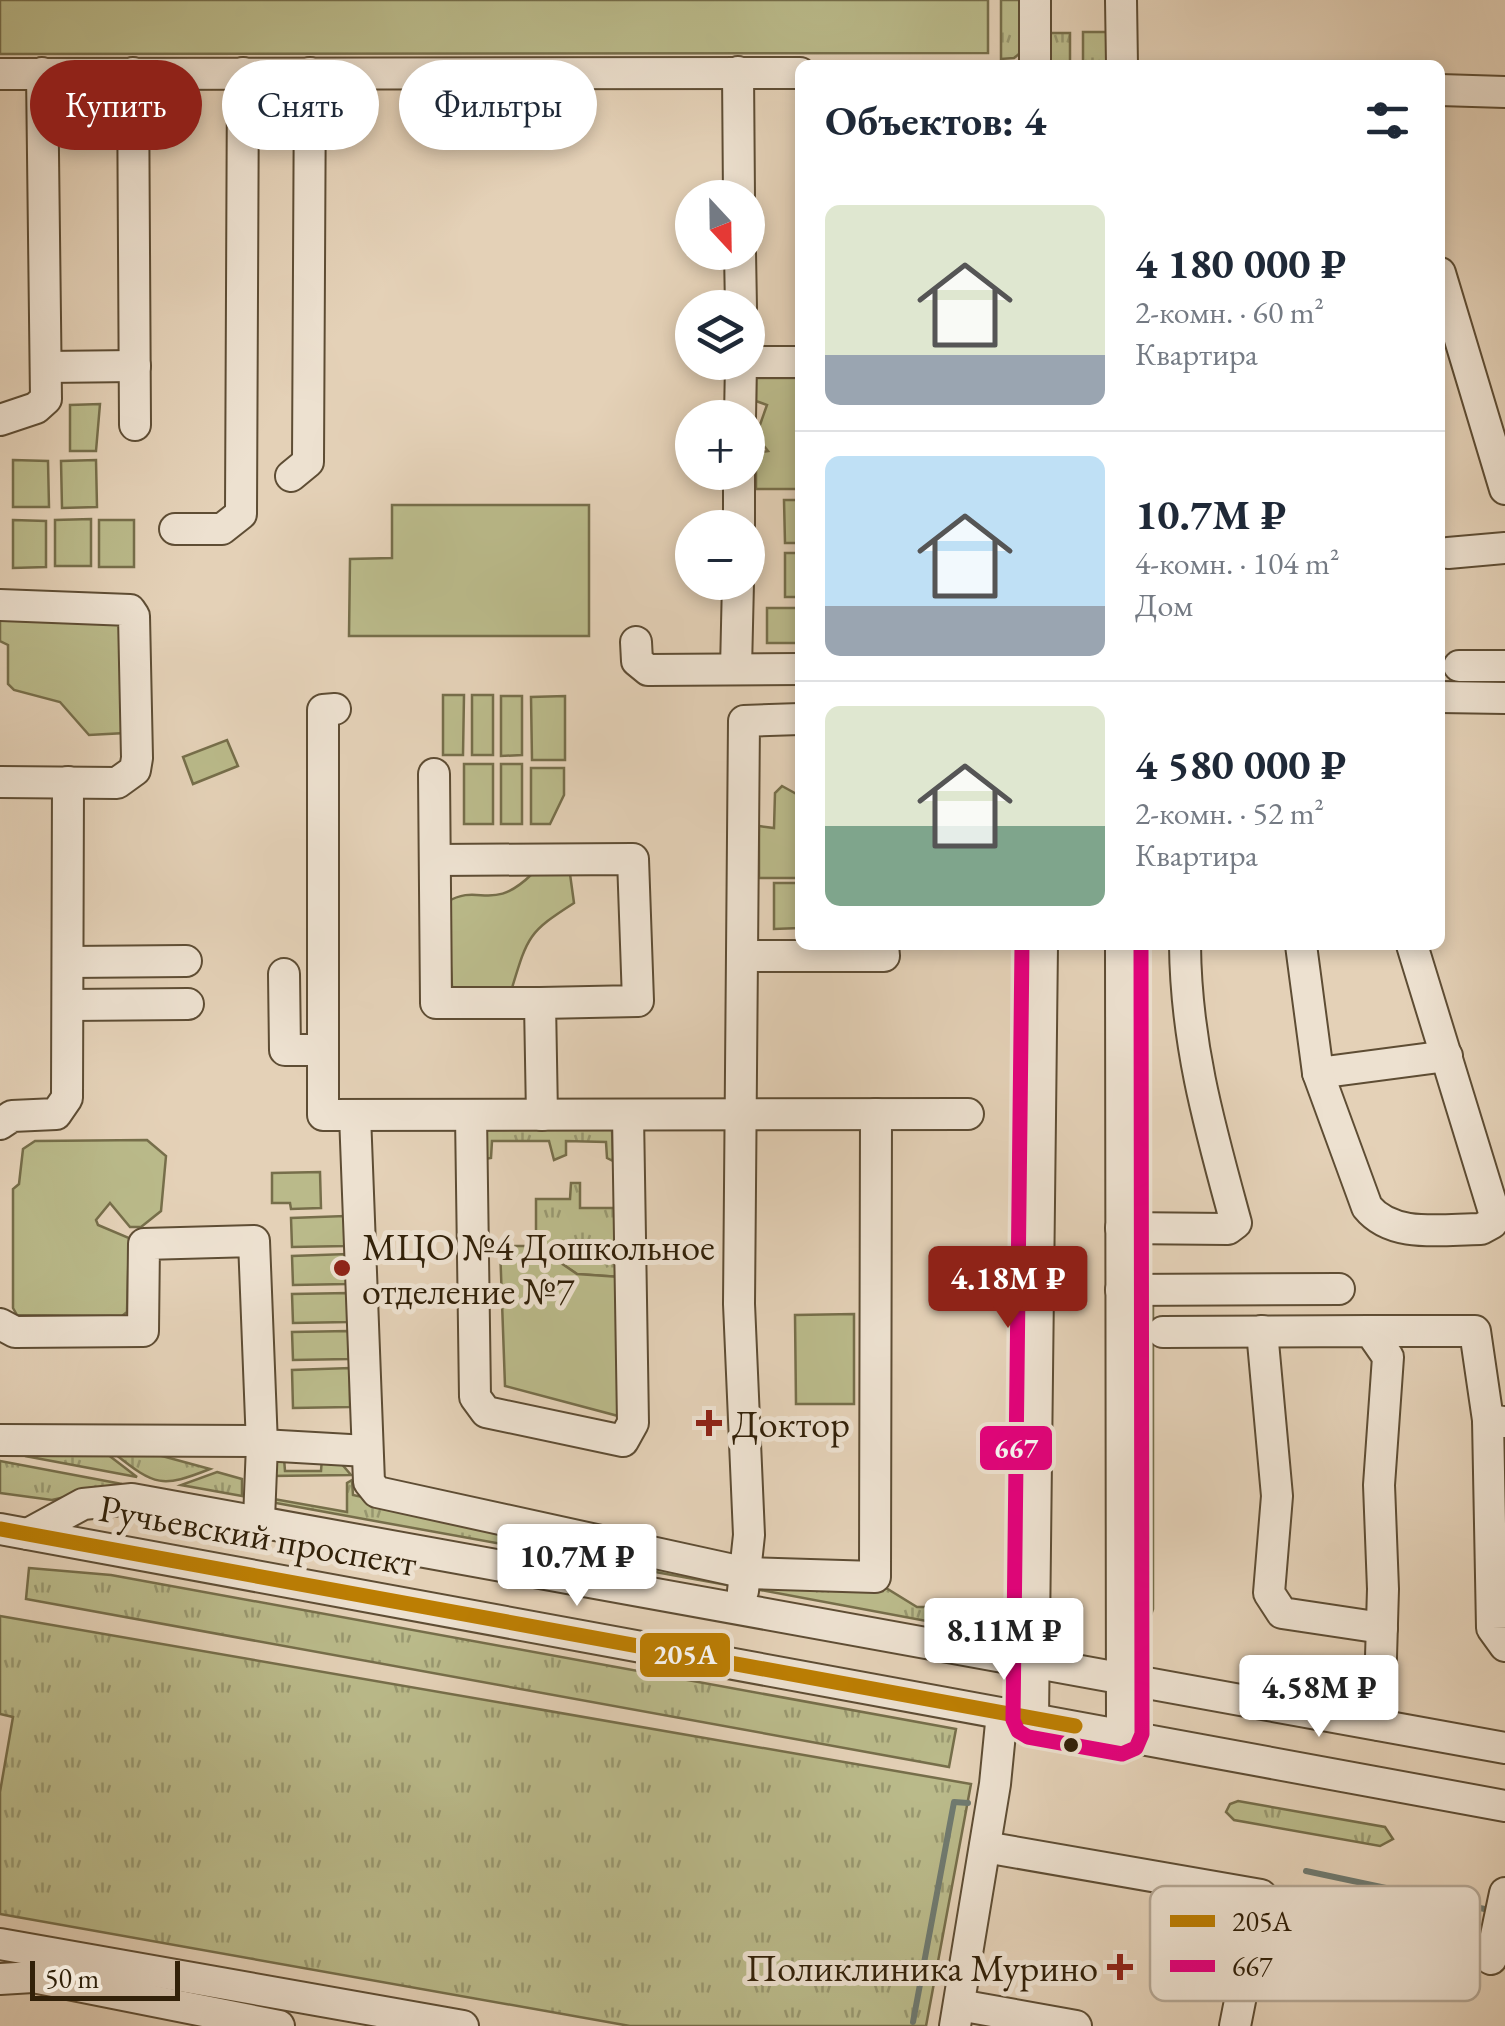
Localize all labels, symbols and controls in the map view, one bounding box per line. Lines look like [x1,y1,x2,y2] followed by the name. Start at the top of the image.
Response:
[30,60,202,150] chip: Купить
[222,60,379,150] chip: Снять
[399,60,597,150] chip: Фильтры
[825,93,1046,148] text: Объектов: 4
[1360,93,1415,148] icon: filters
[675,180,765,270] north arrow
[675,180,765,600] map controls
[1135,236,1346,291] text: 4 180 000 ₽
[905,245,1025,365] icon: home
[675,290,765,380] button: layers
[1135,291,1324,333] text: 2-комн. · 60 m²
[1135,333,1258,375] text: Квартира
[675,400,765,490] button: +
[1135,487,1286,542] text: 10.7M ₽
[905,496,1025,616] icon: home
[675,510,765,600] button: −
[1135,542,1340,584] text: 4-комн. · 104 m²
[1135,584,1193,626] text: Дом
[1135,737,1346,792] text: 4 580 000 ₽
[905,746,1025,866] icon: home
[1135,792,1324,834] text: 2-комн. · 52 m²
[1135,834,1258,876] text: Квартира
[362,1222,715,1315] place label: МЦО №4 Дошкольное отделение №7
[916,1246,1100,1331] pin: 4.18M ₽
[331,1257,353,1279] marker: МЦО №4 Дошкольное отделение №7
[950,1257,1066,1299] text: 4.18M ₽
[732,1399,850,1448] place label: Доктор
[696,1410,722,1436] marker: Доктор
[978,1424,1054,1472] line badge: 667
[994,1430,1038,1466] text: 667
[95,1483,421,1587] street label: Ручьевский проспект
[485,1524,669,1609] pin: 10.7M ₽
[519,1535,635,1577] text: 10.7M ₽
[912,1598,1096,1683] pin: 8.11M ₽
[946,1609,1062,1651] text: 8.11M ₽
[638,1631,732,1679] line badge: 205А
[653,1636,718,1672] text: 205А
[1227,1655,1411,1740] pin: 4.58M ₽
[1261,1666,1377,1708] text: 4.58M ₽
[1061,1735,1081,1755] unlabelled marker
[1150,1886,1480,2001] legend
[1232,1903,1292,1939] text: 205А
[746,1943,1098,1992] place label: Поликлиника Мурино
[1232,1948,1273,1984] text: 667
[1107,1954,1133,1980] marker: Поликлиника Мурино
[30,1956,180,2000] scale bar
[45,1960,99,1996] text: 50 m

